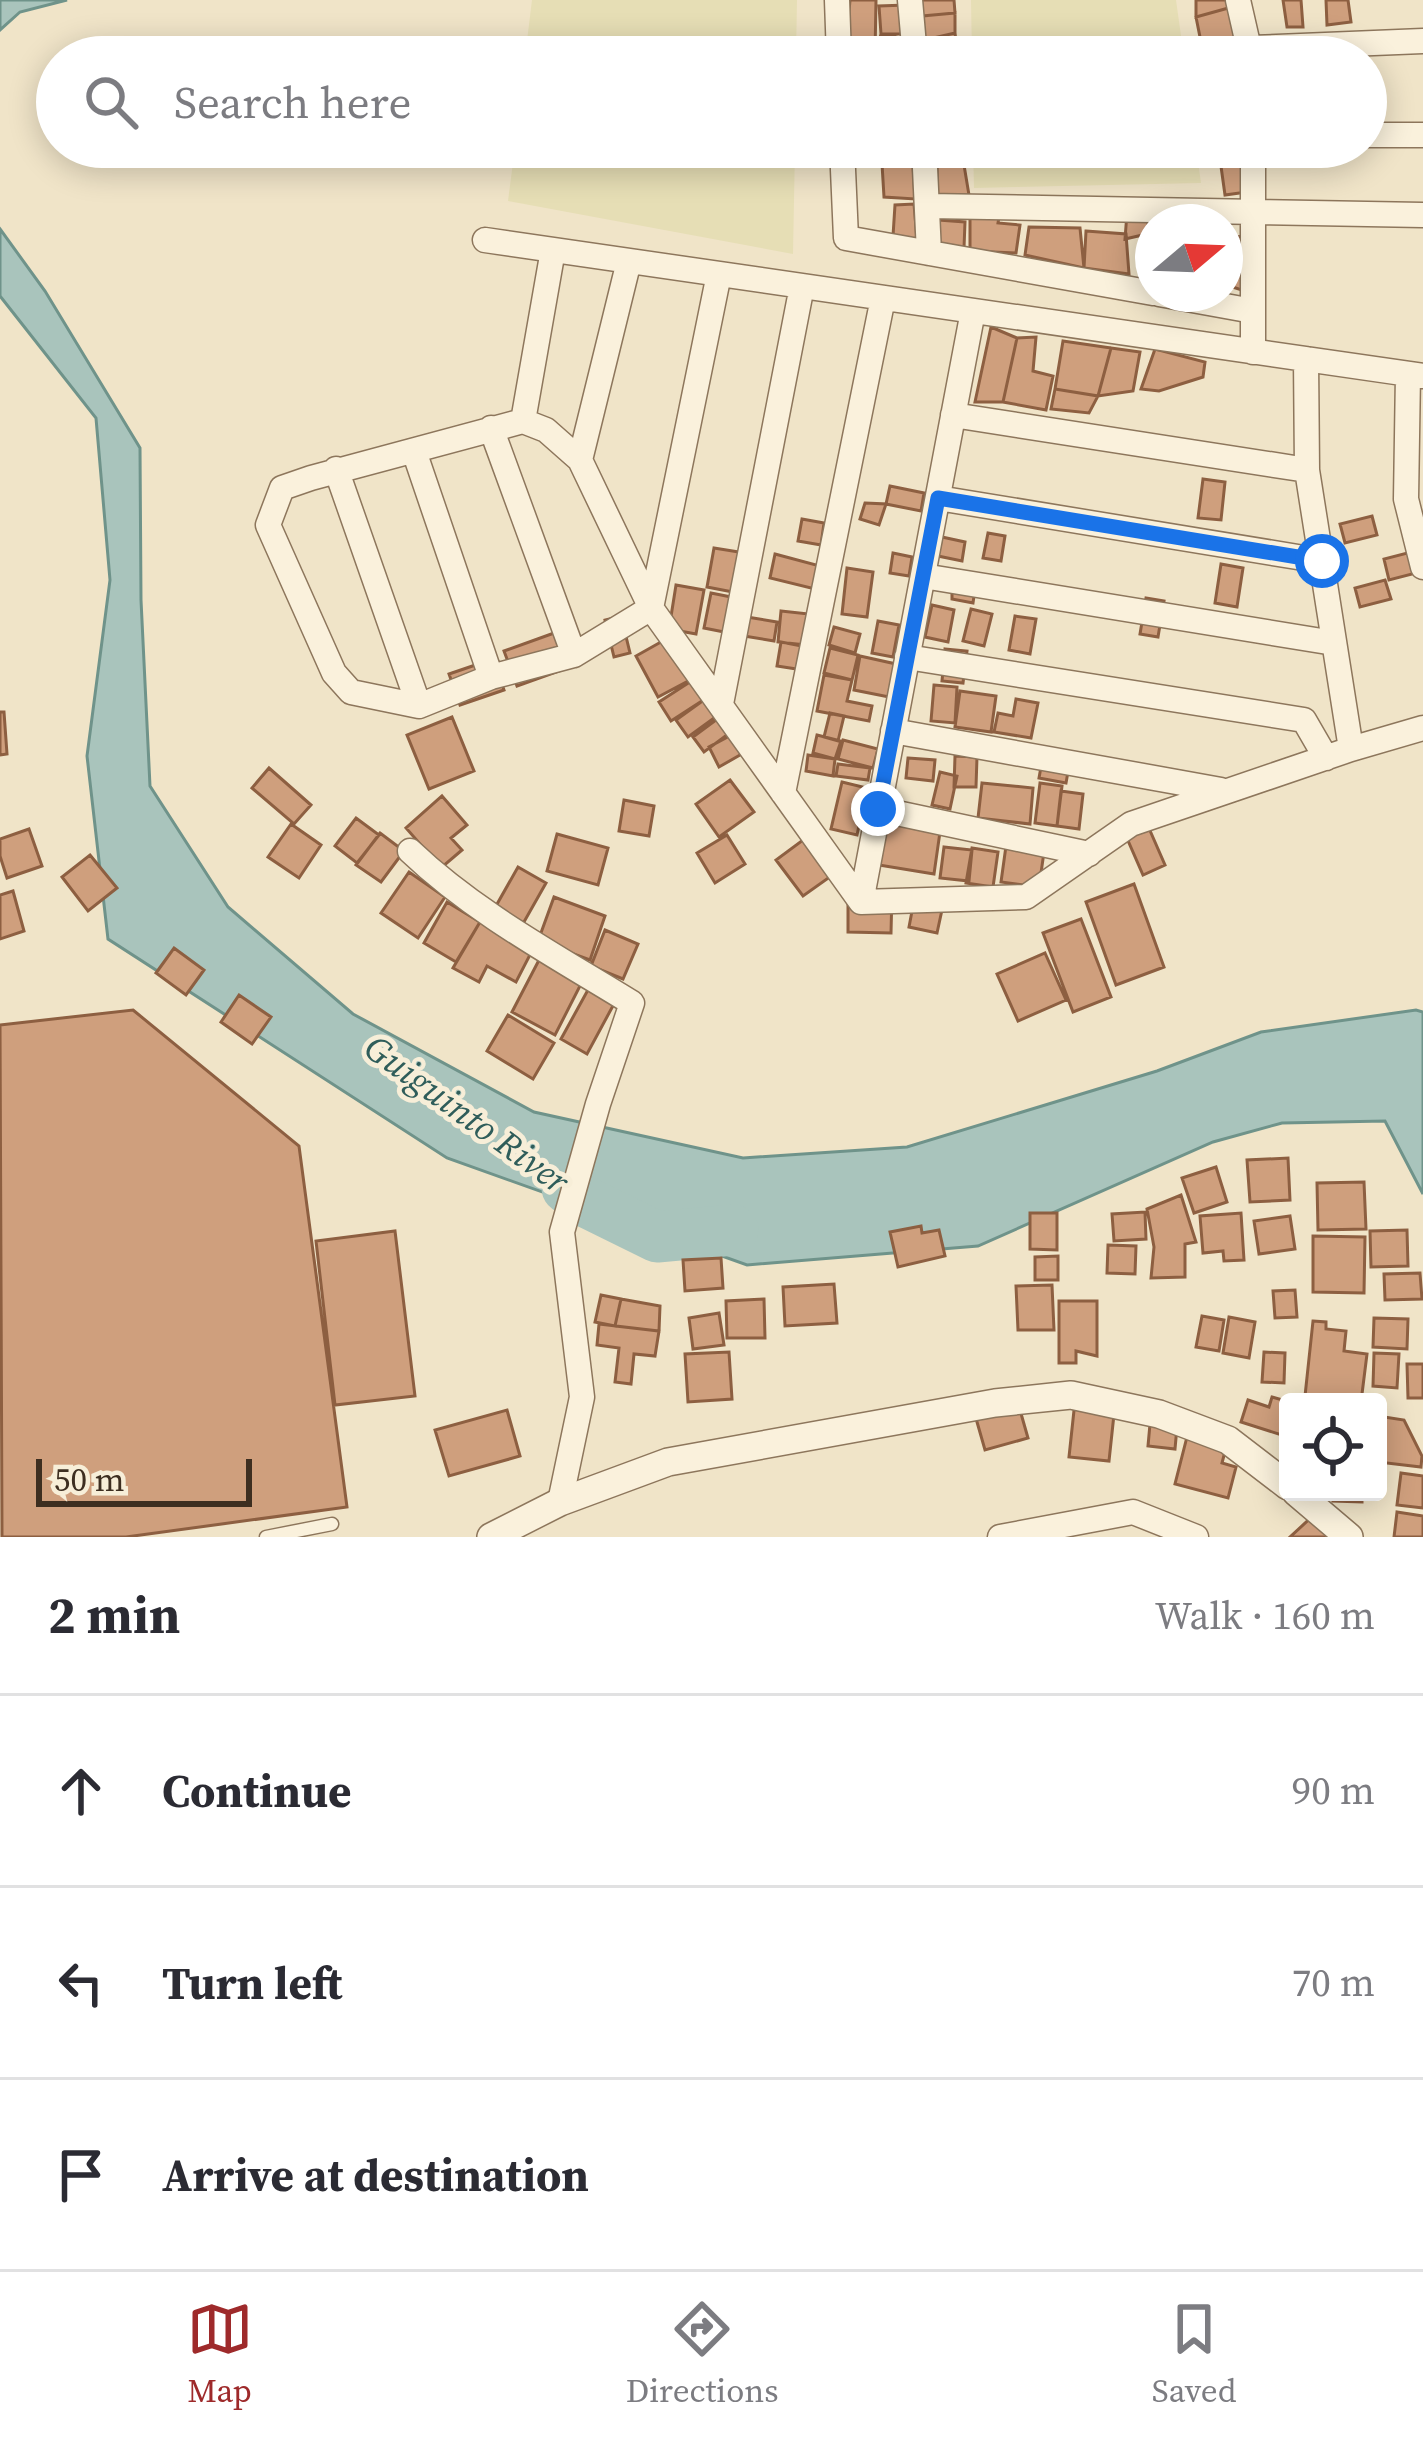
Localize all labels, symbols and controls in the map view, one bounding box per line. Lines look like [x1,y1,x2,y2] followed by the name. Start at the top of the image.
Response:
[36,36,1387,168] search box
[78,69,144,135] icon: search
[174,71,411,133] text: Search here
[1135,204,1243,312] north arrow
[1295,534,1349,588] route start
[851,782,905,836] route end
[355,1023,581,1206] water label: Guiguinto River
[1279,1393,1387,1501] map controls
[1279,1393,1387,1501] button: locate
[36,1453,252,1506] scale bar
[54,1457,124,1502] text: 50 m
[48,1580,180,1650] text: 2 min
[1155,1589,1375,1642] text: Walk · 160 m
[48,1758,114,1824] icon: ahead
[162,1760,351,1822] text: Continue
[1292,1764,1375,1817] text: 90 m
[48,1950,114,2016] icon: left
[162,1952,342,2014] text: Turn left
[1292,1956,1375,2009] text: 70 m
[48,2142,114,2208] icon: arrive
[162,2144,589,2206] text: Arrive at destination
[187,2296,253,2413] tab: Map
[626,2296,779,2413] tab: Directions
[1152,2296,1236,2413] tab: Saved

